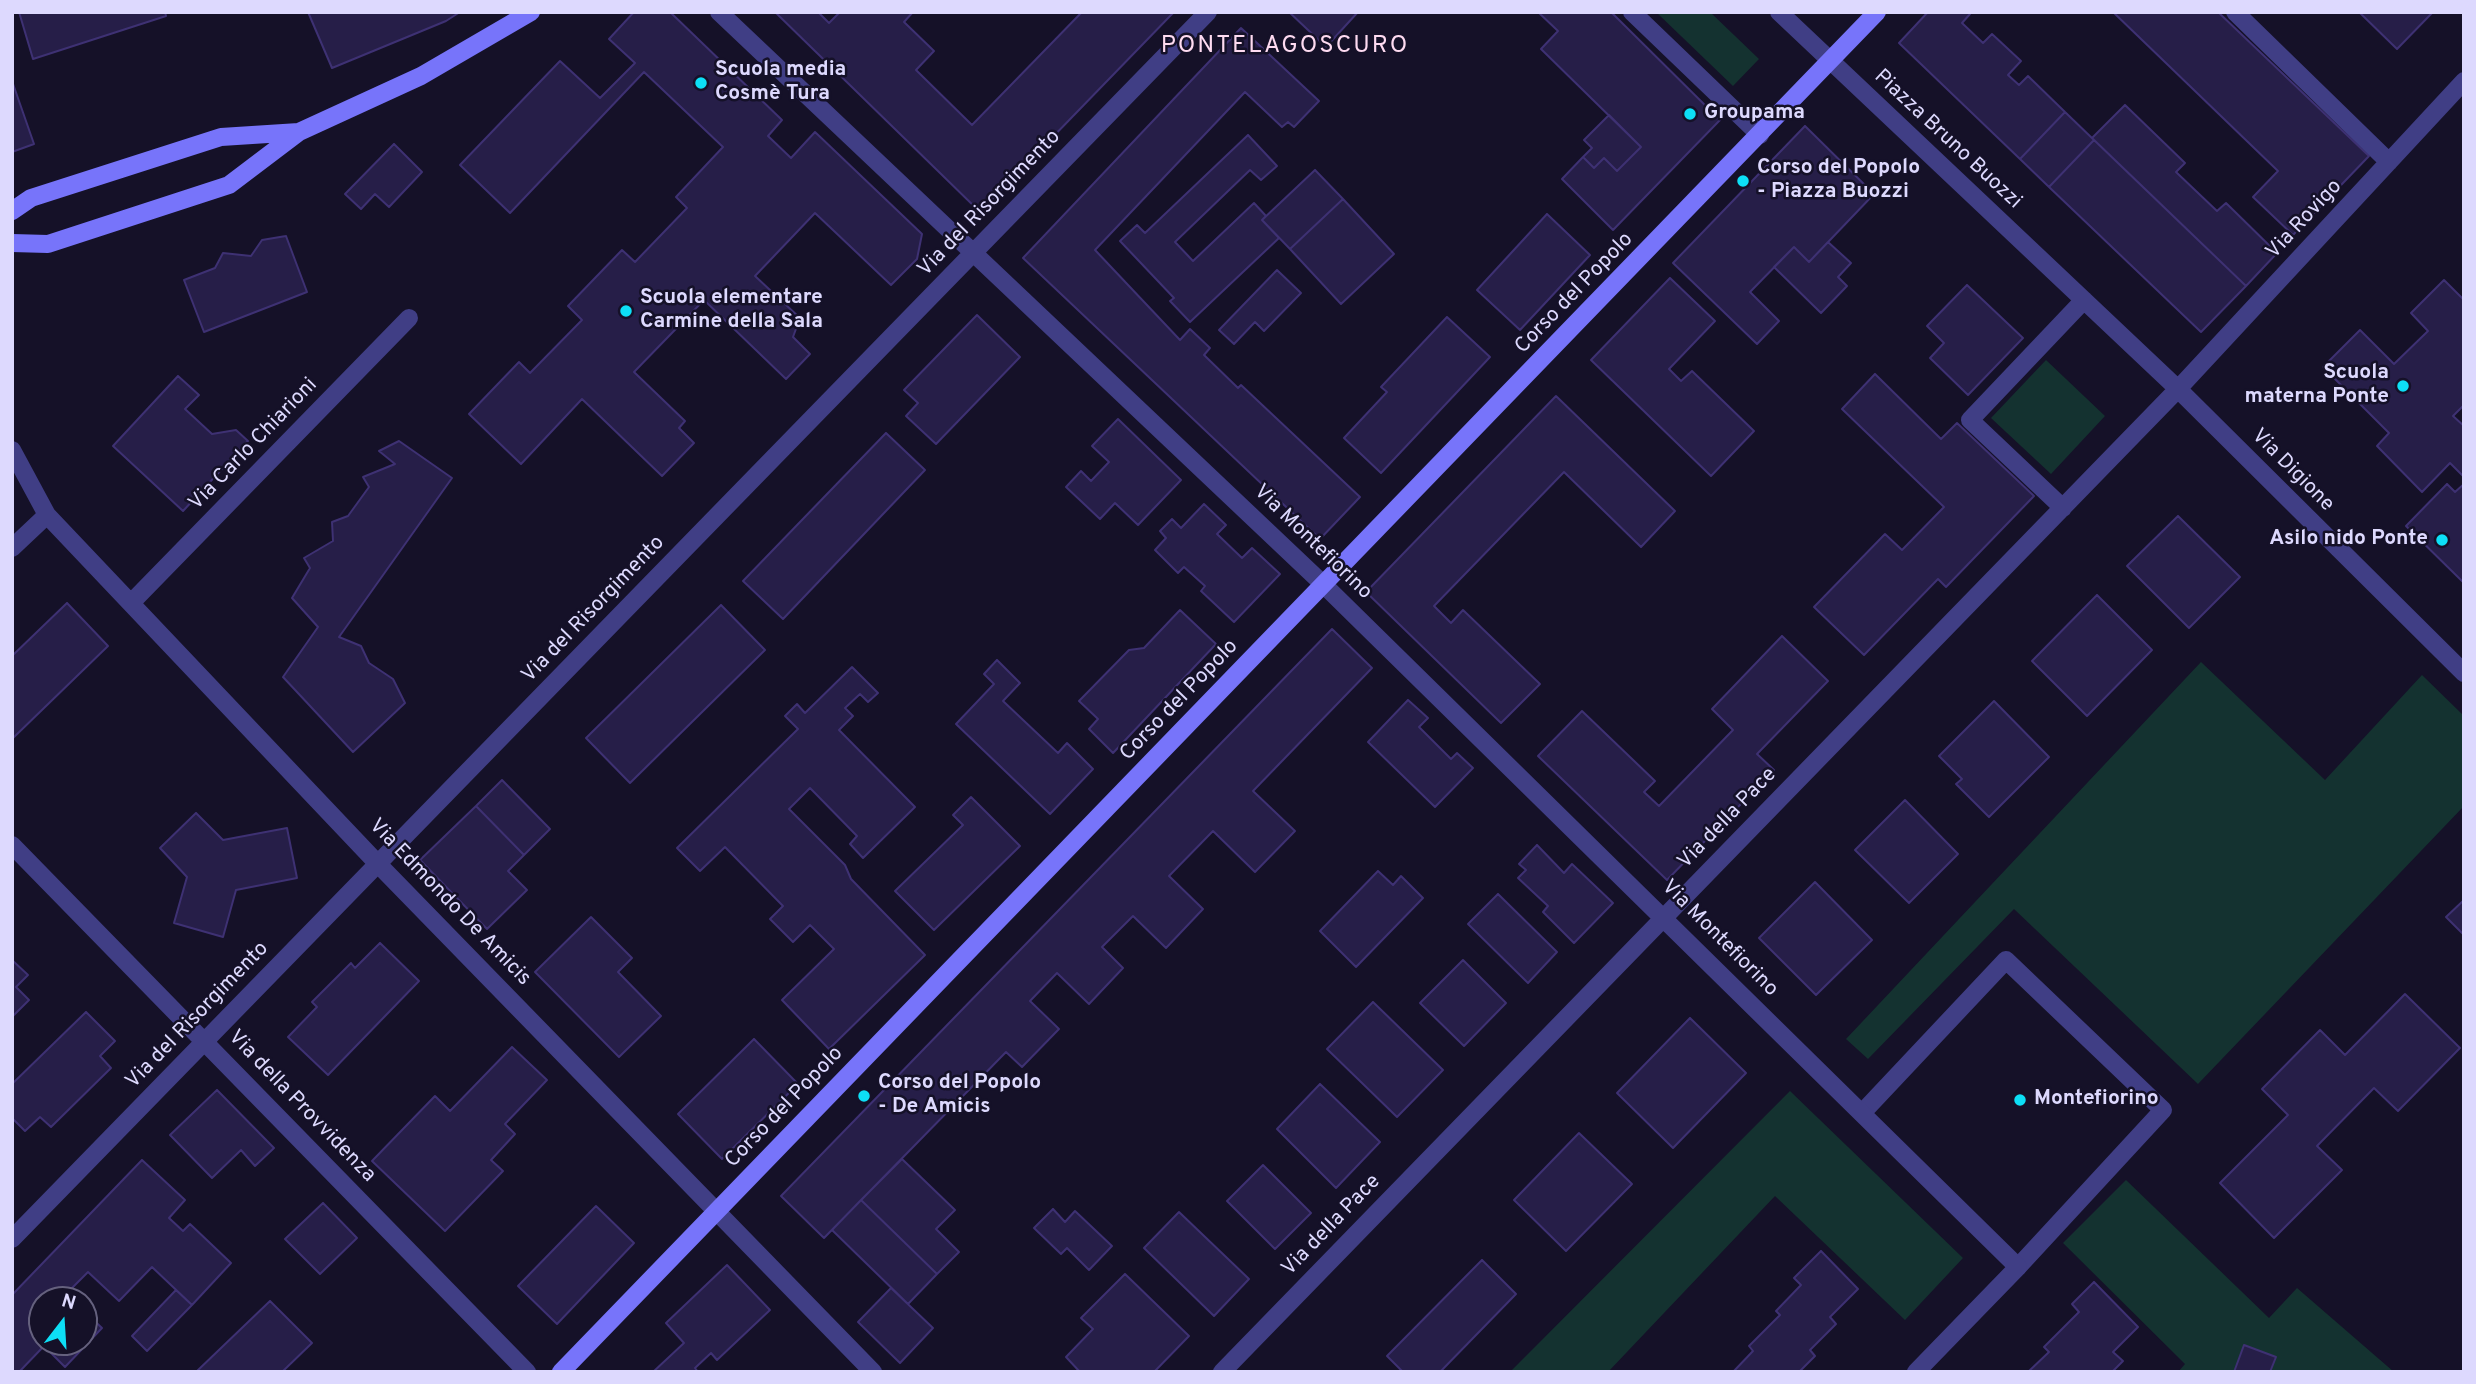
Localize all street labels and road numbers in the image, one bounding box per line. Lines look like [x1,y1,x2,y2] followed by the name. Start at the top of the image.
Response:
[1868,65,2026,215] street label: Piazza Bruno Buozzi
[913,125,1067,283] street label: Via del Risorgimento
[2262,175,2348,265] street label: Via Rovigo
[1511,228,1639,360] street label: Corso del Popolo
[184,374,324,516] street label: Via Carlo Chiarioni
[2245,424,2339,518] street label: Via Digione
[1248,480,1376,606] street label: Via Montefiorino
[517,531,671,689] street label: Via del Risorgimento
[1116,635,1244,767] street label: Corso del Popolo
[1673,763,1783,875] street label: Via della Pace
[363,814,535,992] street label: Via Edmondo De Amicis
[1655,875,1783,1003] street label: Via Montefiorino
[121,937,275,1095] street label: Via del Risorgimento
[222,1026,380,1188] street label: Via della Provvidenza
[721,1042,849,1174] street label: Corso del Popolo
[1277,1170,1387,1282] street label: Via della Pace

